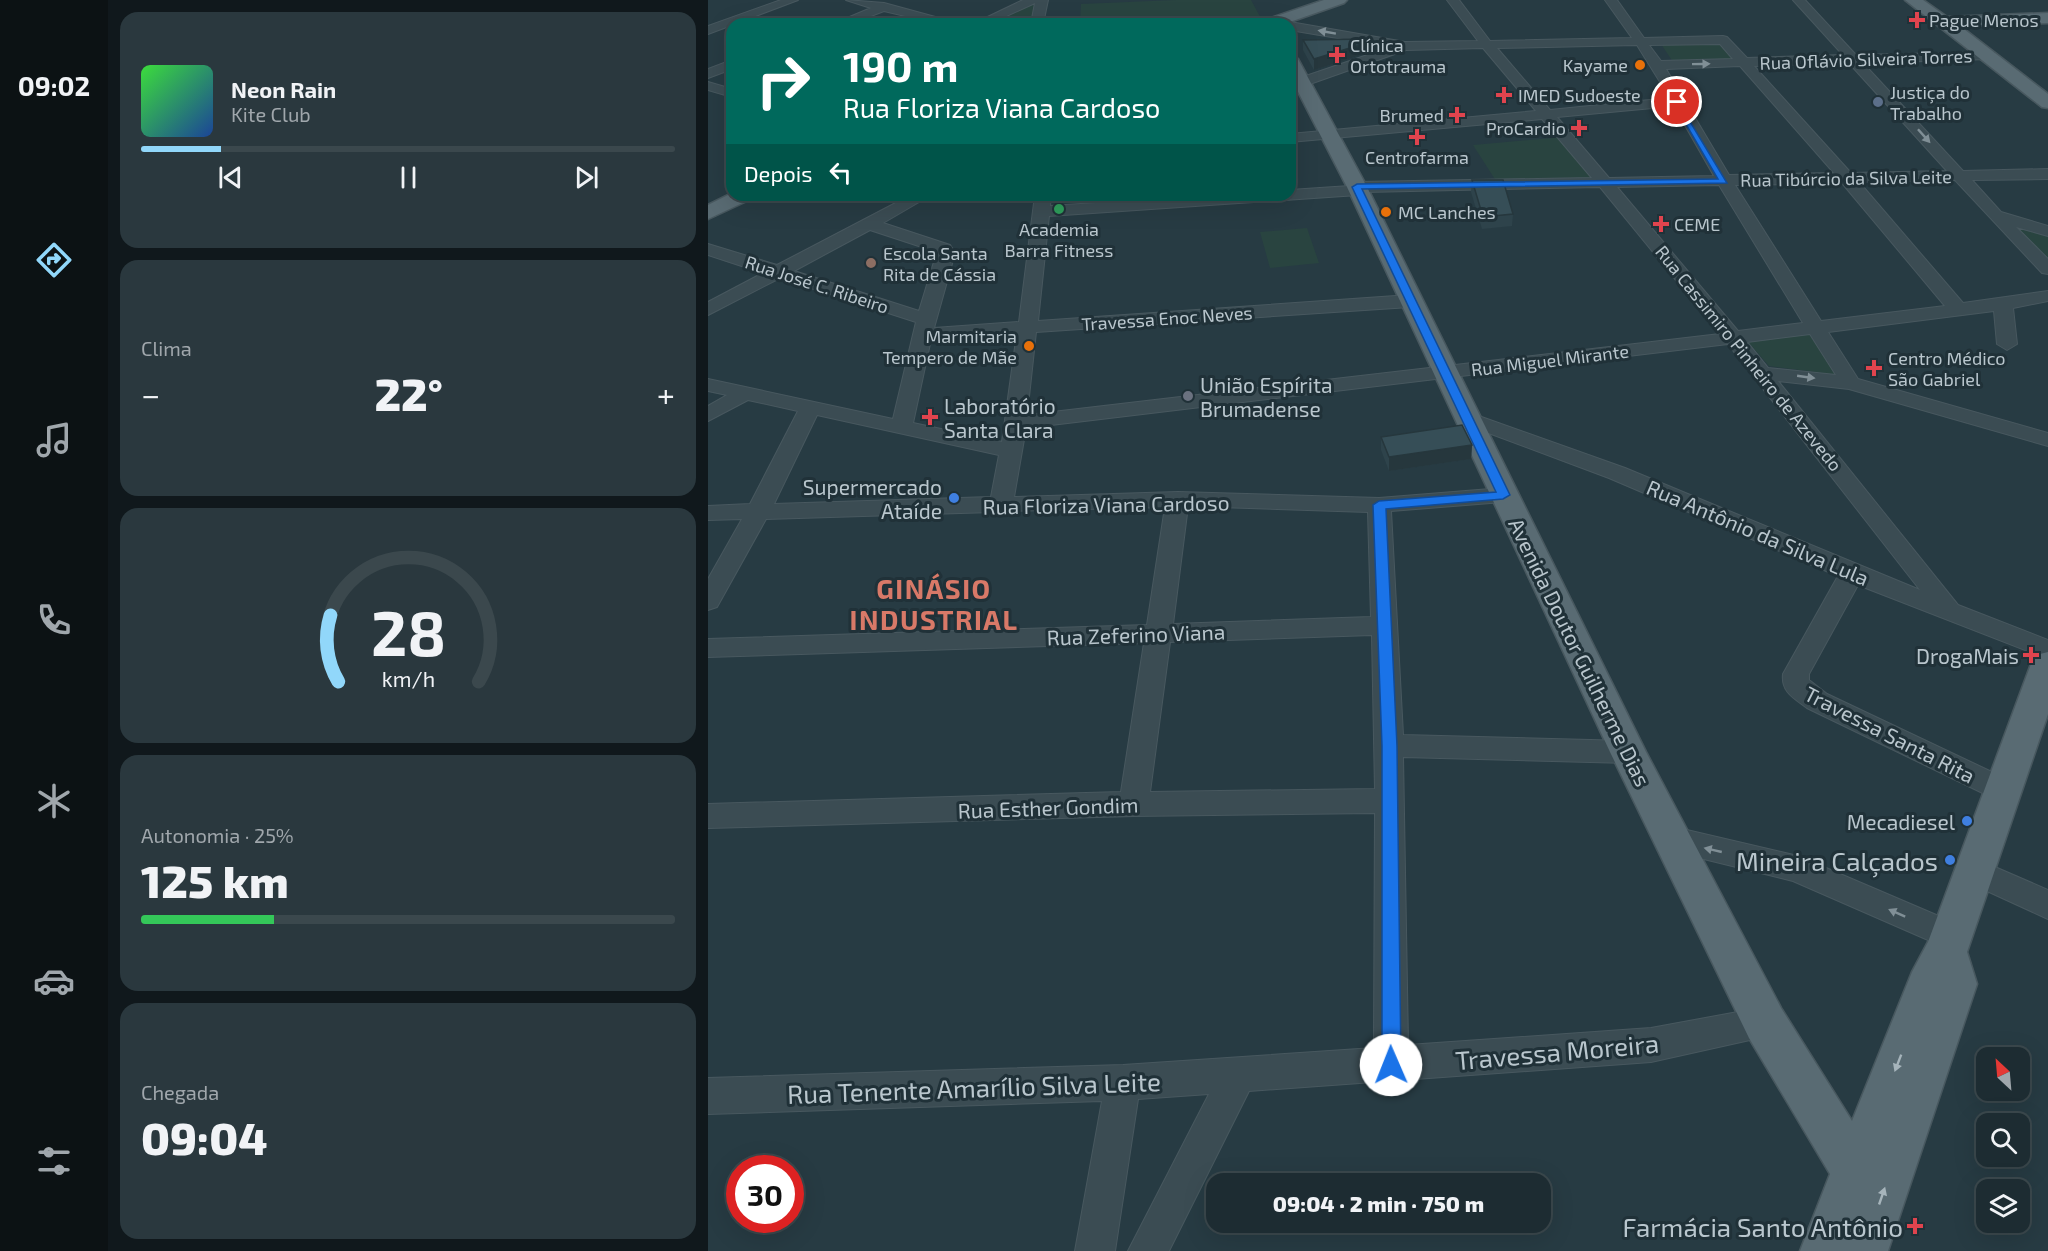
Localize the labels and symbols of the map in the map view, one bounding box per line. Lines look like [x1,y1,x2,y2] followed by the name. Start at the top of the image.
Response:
[1929,9,2039,31] place label: Pague Menos
[1910,13,1924,27] marker: Pague Menos
[1317,28,1336,37] one-way arrow
[1350,34,1446,77] place label: Clínica Ortotrauma
[1759,44,1973,74] street label: Rua Oflávio Silveira Torres
[1328,46,1346,64] marker: Clínica Ortotrauma
[1563,54,1628,76] place label: Kayame
[1633,58,1647,72] marker: Kayame
[1691,59,1710,69] one-way arrow
[1651,76,1702,127] pin
[1890,81,1970,124] place label: Justiça do Trabalho
[1518,84,1641,106] place label: IMED Sudoeste
[1495,86,1513,104] marker: IMED Sudoeste
[1871,95,1885,109] marker: Justiça do Trabalho
[1380,104,1444,126] place label: Brumed
[1448,106,1466,124] marker: Brumed
[1486,117,1566,139] place label: ProCardio
[1570,119,1588,137] marker: ProCardio
[1917,128,1930,143] one-way arrow
[1410,130,1424,144] marker: Centrofarma
[1365,146,1469,168] place label: Centrofarma
[1740,165,1952,191] street label: Rua Tibúrcio da Silva Leite
[1398,201,1496,223] place label: MC Lanches
[1052,202,1066,216] marker: Academia Barra Fitness
[1379,205,1393,219] marker: MC Lanches
[1674,213,1720,235] place label: CEME
[1652,215,1670,233] marker: CEME
[1005,218,1113,261] place label: Academia Barra Fitness
[1651,241,1847,475] street label: Rua Cassimiro Pinheiro de Azevedo
[883,242,996,285] place label: Escola Santa Rita de Cássia
[742,250,892,318] street label: Rua José C. Ribeiro
[864,256,878,270] marker: Escola Santa Rita de Cássia
[1081,301,1253,335] street label: Travessa Enoc Neves
[882,325,1017,368] place label: Marmitaria Tempero de Mãe
[1022,339,1036,353] marker: Marmitaria Tempero de Mãe
[1470,339,1630,381] street label: Rua Miguel Mirante
[1888,347,2006,390] place label: Centro Médico São Gabriel
[1865,359,1883,377] marker: Centro Médico São Gabriel
[1200,372,1333,421] place label: União Espírita Brumadense
[1796,372,1815,381] one-way arrow
[1181,389,1195,403] marker: União Espírita Brumadense
[944,393,1056,442] place label: Laboratório Santa Clara
[921,408,939,426] marker: Laboratório Santa Clara
[803,474,942,523] place label: Supermercado Ataíde
[1643,474,1873,590] street label: Rua Antônio da Silva Lula
[982,489,1230,519] street label: Rua Floriza Viana Cardoso
[947,491,961,505] marker: Supermercado Ataíde
[1504,514,1656,790] street label: Avenida Doutor Guilherme Dias
[850,572,1018,635] district label: GINÁSIO INDUSTRIAL
[1046,618,1226,650] street label: Rua Zeferino Viana
[1916,643,2019,668] place label: DrogaMais
[2024,648,2038,662] marker: DrogaMais
[1801,680,1979,788] street label: Travessa Santa Rita
[957,791,1139,823] street label: Rua Esther Gondim
[1847,809,1956,834] place label: Mecadiesel
[1960,814,1974,828] marker: Mecadiesel
[1704,844,1723,854] one-way arrow
[1736,845,1938,878] place label: Mineira Calçados
[1943,853,1957,867] marker: Mineira Calçados
[1888,908,1906,917] one-way arrow
[1454,1027,1660,1075] street label: Travessa Moreira
[1359,1033,1423,1097] position arrow
[1976,1047,2030,1101] north arrow
[1892,1055,1902,1073] one-way arrow
[787,1065,1161,1109] street label: Rua Tenente Amarílio Silva Leite
[726,1155,804,1233] speed limit sign: 30
[1878,1187,1888,1205] one-way arrow
[1623,1211,1903,1242] place label: Farmácia Santo Antônio
[1908,1219,1922,1233] marker: Farmácia Santo Antônio

